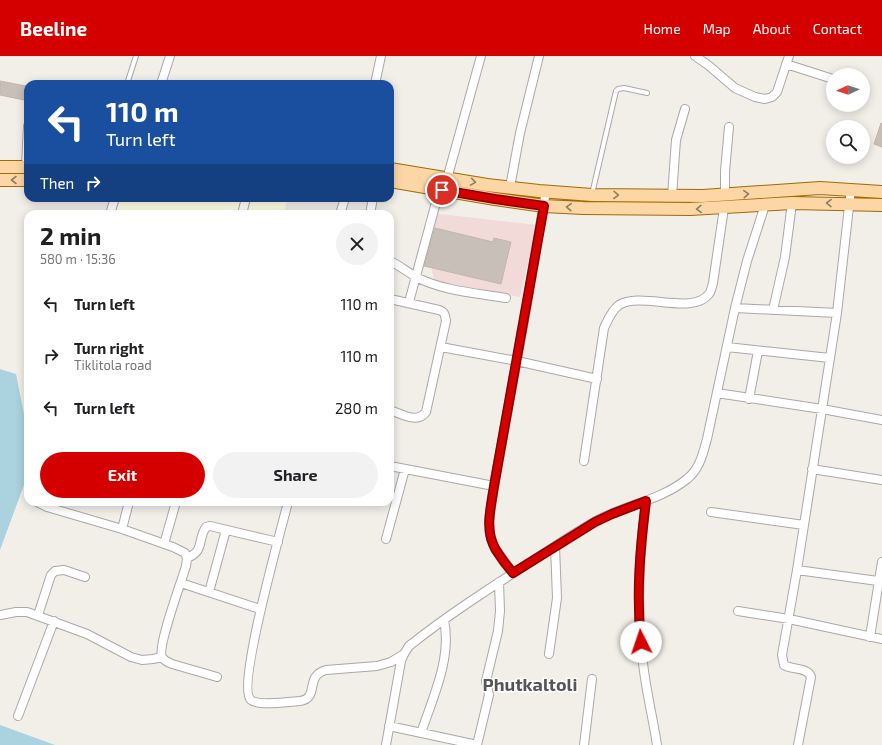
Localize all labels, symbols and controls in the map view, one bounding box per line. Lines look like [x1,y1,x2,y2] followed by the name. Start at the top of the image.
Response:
[20,17,87,40] text: Beeline
[644,20,681,37] text: Home
[703,20,731,37] text: Map
[753,20,791,37] text: About
[813,20,862,37] text: Contact
[826,68,870,112] north arrow
[826,68,870,164] map controls
[106,94,179,128] text: 110 m
[40,96,92,148] icon: left
[826,120,870,164] button: search
[106,128,176,150] text: Turn left
[82,172,104,194] icon: right
[425,173,459,207] pin
[40,174,74,192] text: Then
[11,176,17,184] one-way arrow
[470,177,476,186] one-way arrow
[431,179,453,201] icon: arrive
[743,189,749,198] one-way arrow
[613,191,619,199] one-way arrow
[826,199,832,207] one-way arrow
[566,203,572,212] one-way arrow
[696,205,702,213] one-way arrow
[40,221,101,250] text: 2 min
[336,223,378,265] button: close
[40,251,116,267] text: 580 m · 15:36
[40,293,62,315] icon: left
[74,295,135,313] text: Turn left
[341,295,378,313] text: 110 m
[74,339,144,357] text: Turn right
[40,345,62,367] icon: right
[341,347,378,365] text: 110 m
[74,357,152,373] text: Tiklitola road
[40,397,62,419] icon: left
[74,399,135,417] text: Turn left
[335,399,378,417] text: 280 m
[40,452,205,498] button: Exit
[213,452,378,498] button: Share
[620,621,662,663] position arrow
[483,673,577,695] district label: Phutkaltoli

